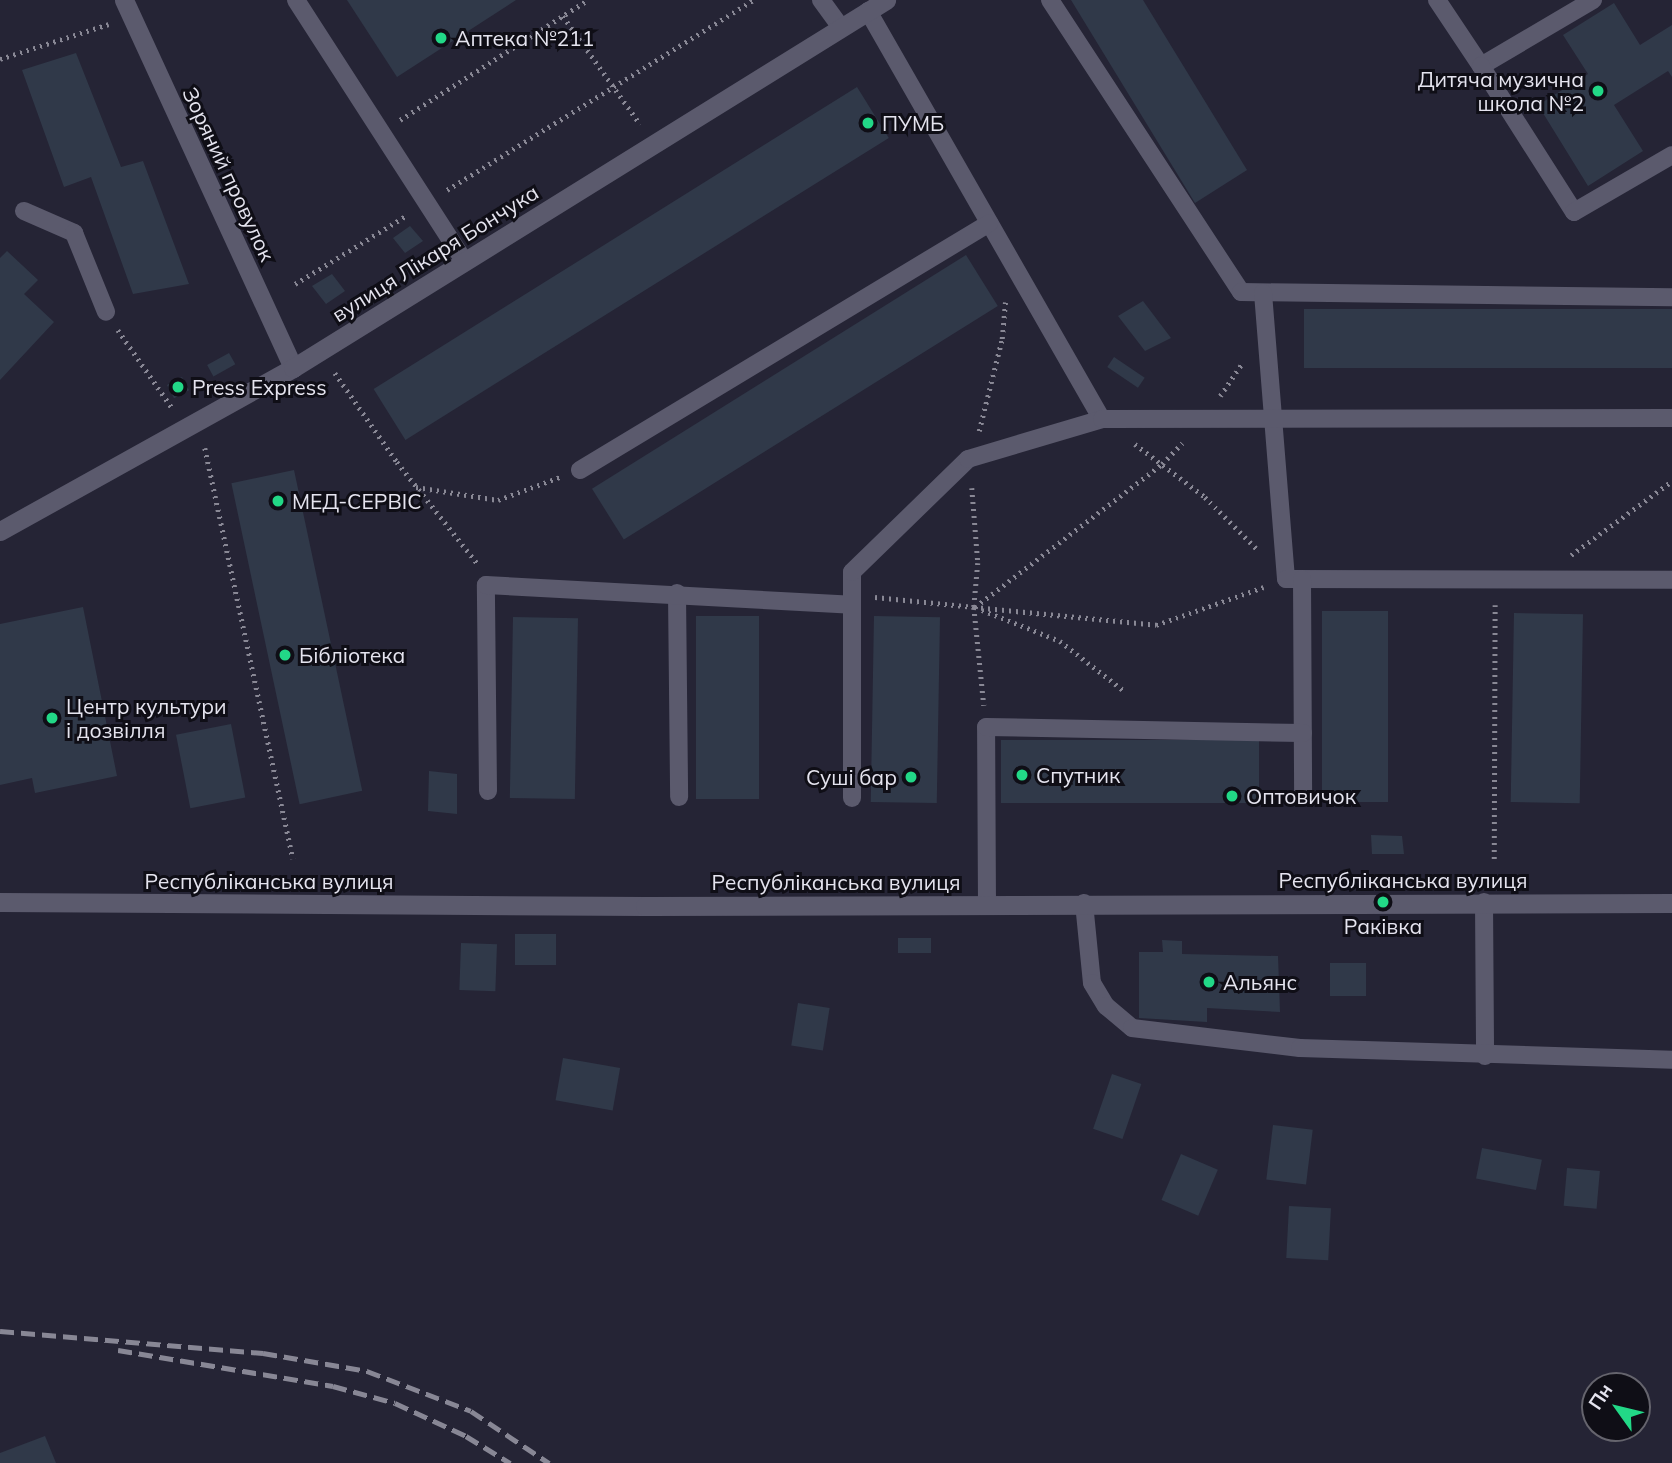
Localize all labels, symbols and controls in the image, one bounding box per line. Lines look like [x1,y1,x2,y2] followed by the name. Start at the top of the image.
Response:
[455,25,594,51] place label: Аптека №211
[433,30,449,46] marker: Аптека №211
[1418,66,1584,116] place label: Дитяча музична школа №2
[178,83,280,265] street label: Зоряний провулок
[1590,83,1606,99] marker: Дитяча музична школа №2
[882,110,944,136] place label: ПУМБ
[860,115,876,131] marker: ПУМБ
[327,179,543,327] street label: вулиця Лікаря Бончука
[192,374,327,400] place label: Press Express
[170,379,186,395] marker: Press Express
[292,488,422,514] place label: МЕД-СЕРВІС
[270,493,286,509] marker: МЕД-СЕРВІС
[299,642,405,668] place label: Бібліотека
[277,647,293,663] marker: Бібліотека
[66,693,226,743] place label: Центр культури і дозвілля
[44,710,60,726] marker: Центр культури і дозвілля
[1036,762,1120,788] place label: Спутник
[806,764,897,790] place label: Суші бар
[1014,767,1030,783] marker: Спутник
[903,769,919,785] marker: Суші бар
[1246,783,1356,809] place label: Оптовичок
[1224,788,1240,804] marker: Оптовичок
[1279,867,1527,893] street label: Республіканська вулиця
[145,868,393,894] street label: Республіканська вулиця
[712,869,960,895] street label: Республіканська вулиця
[1375,894,1391,910] marker: Раківка
[1344,913,1422,939] place label: Раківка
[1223,969,1297,995] place label: Альянс
[1201,974,1217,990] marker: Альянс
[1581,1372,1651,1442] north arrow
[1583,1379,1618,1414] text: Пн

